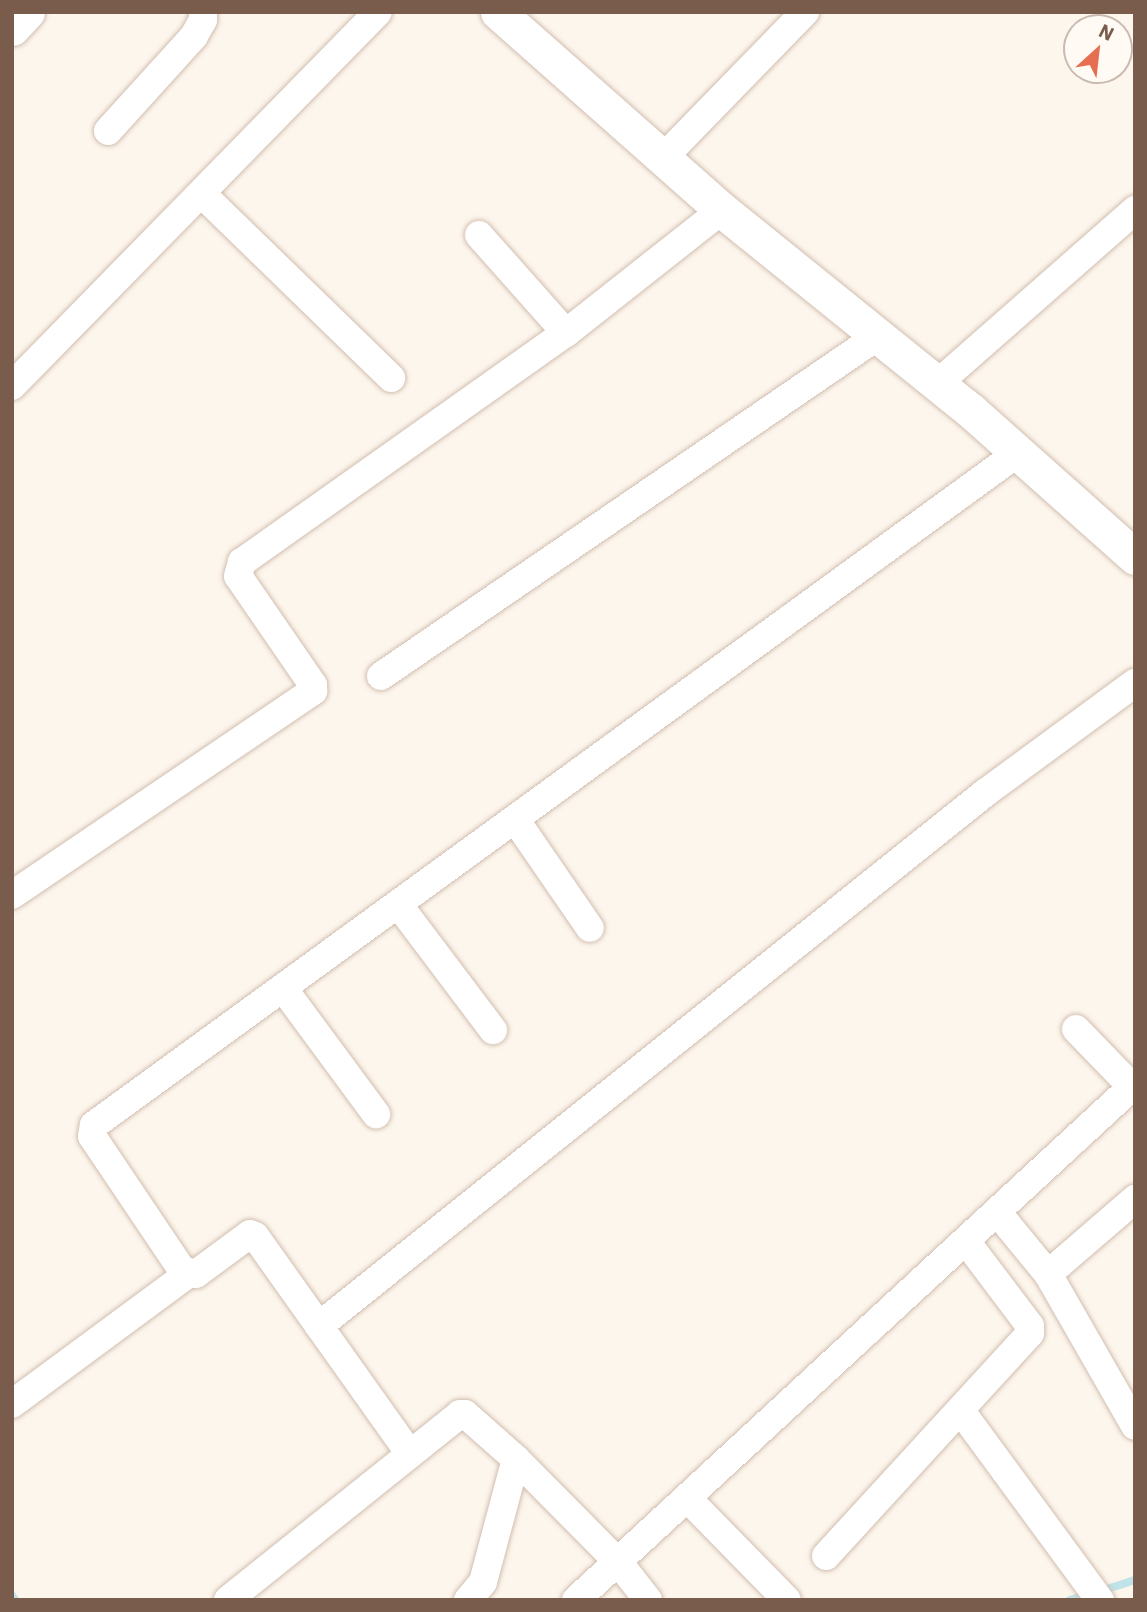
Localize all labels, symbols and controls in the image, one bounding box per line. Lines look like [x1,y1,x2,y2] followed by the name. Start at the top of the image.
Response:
[1063,14,1133,84] north arrow
[1095,18,1118,46] text: N

